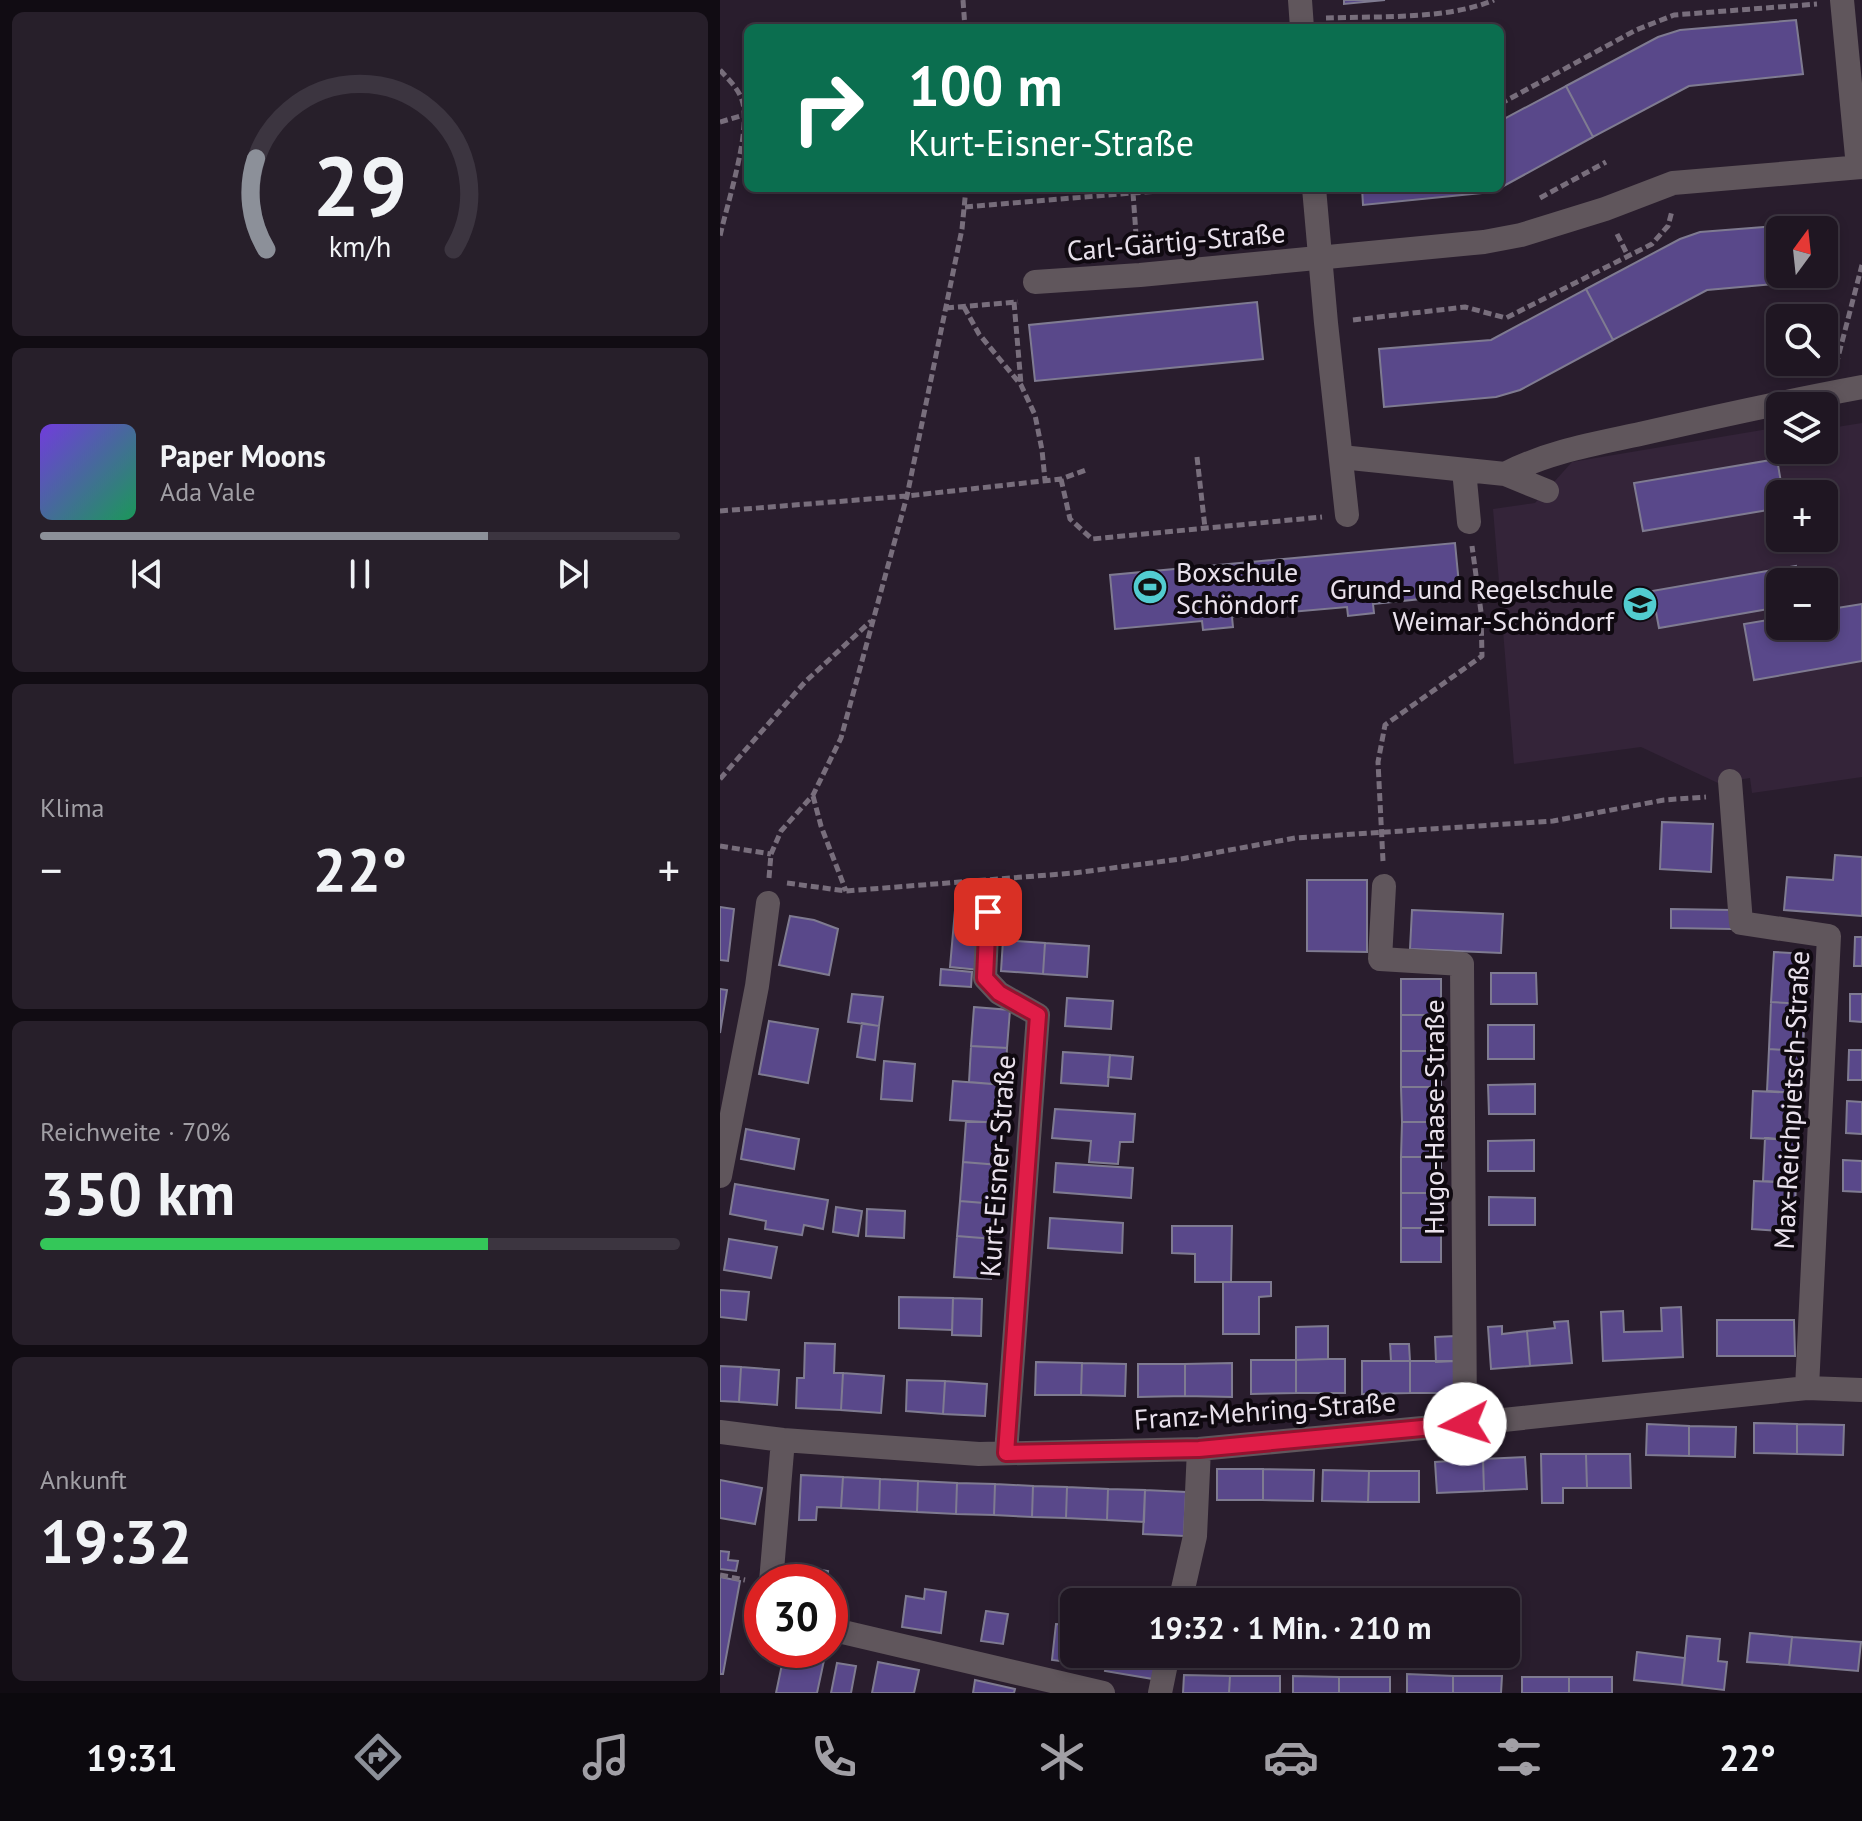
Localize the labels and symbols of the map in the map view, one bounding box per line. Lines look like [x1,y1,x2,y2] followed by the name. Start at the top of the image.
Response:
[1065,213,1287,269] street label: Carl-Gärtig-Straße
[1766,216,1838,288] north arrow
[1176,553,1299,622] place label: Boxschule Schöndorf
[1131,568,1169,606] sports icon: Boxschule Schöndorf
[1330,570,1615,639] place label: Grund- und Regelschule Weimar-Schöndorf
[1621,585,1659,623] school or university icon: Grund- und Regelschule Weimar-Schöndorf
[954,878,1022,946] pin
[1765,950,1817,1250] street label: Max-Reichpietsch-Straße
[1415,999,1452,1235] street label: Hugo-Haase-Straße
[971,1054,1023,1278] street label: Kurt-Eisner-Straße
[1133,1382,1397,1438] street label: Franz-Mehring-Straße
[1423,1382,1507,1466] position arrow
[744,1564,848,1668] speed limit sign: 30

